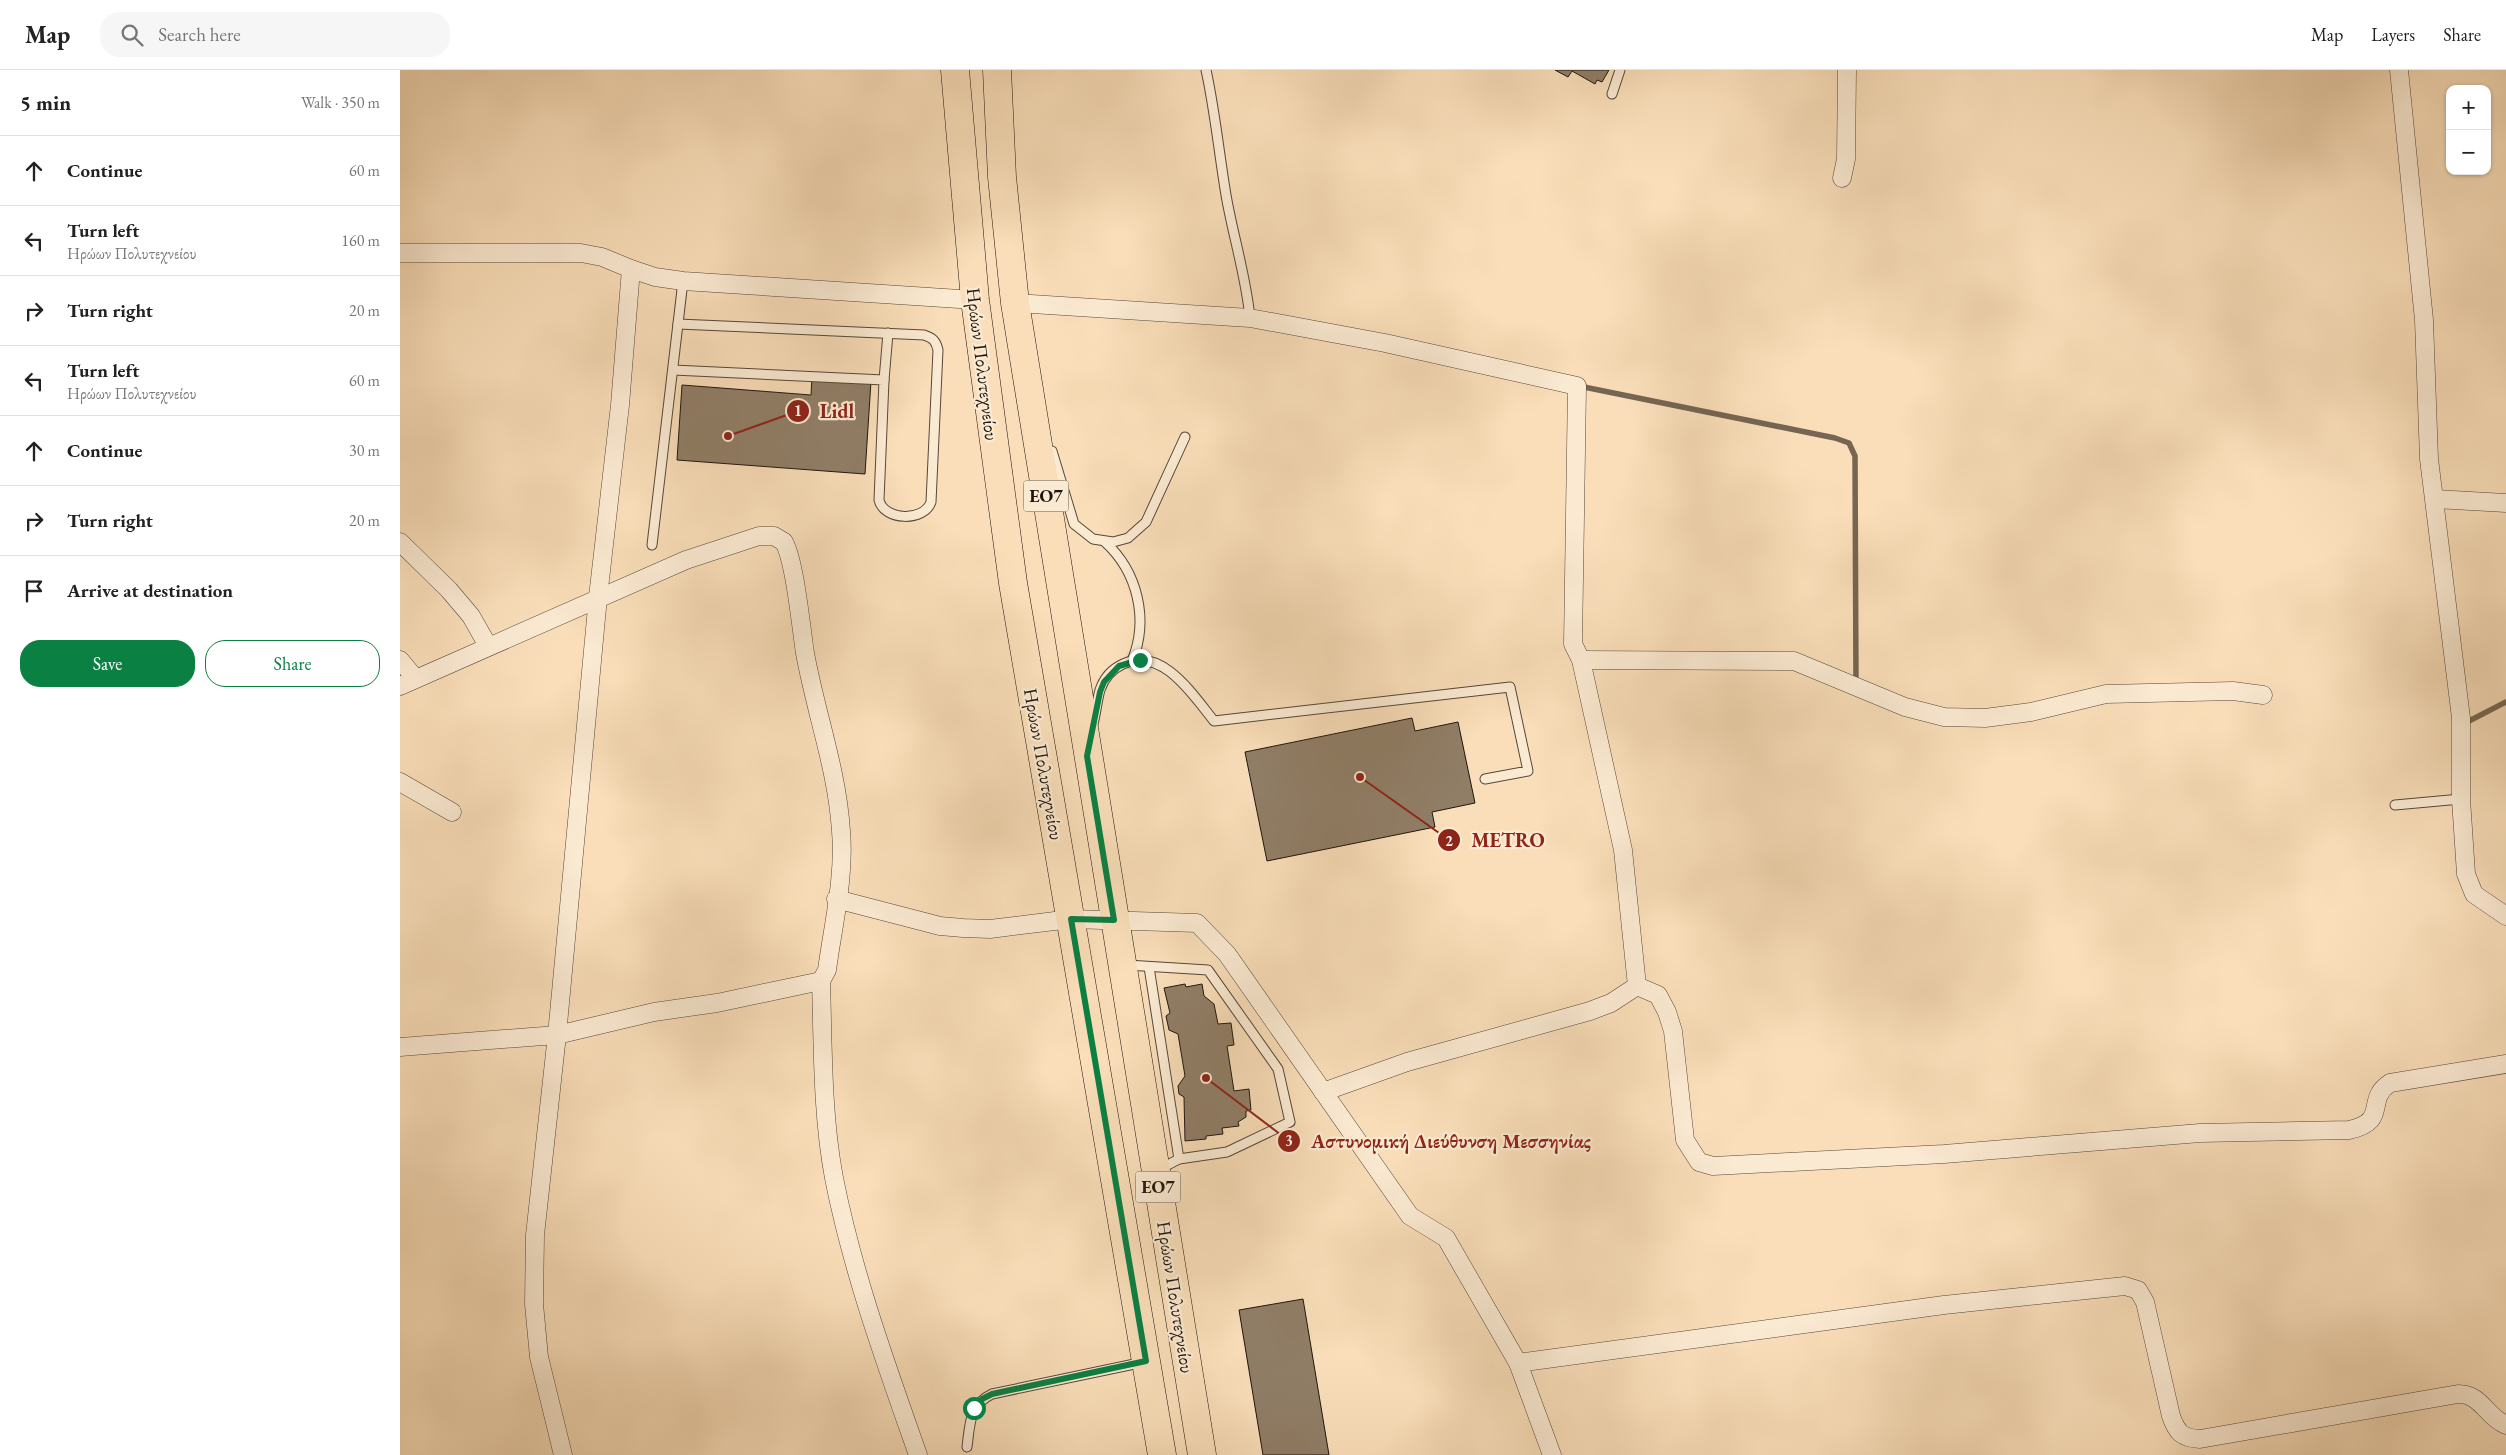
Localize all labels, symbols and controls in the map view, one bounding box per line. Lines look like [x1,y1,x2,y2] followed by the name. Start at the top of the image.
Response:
[100,12,450,57] search box
[25,19,70,50] text: Map
[118,21,146,49] icon: search
[158,22,241,47] text: Search here
[2311,23,2343,46] text: Map
[2371,23,2415,46] text: Layers
[2443,23,2481,46] text: Share
[2446,85,2491,175] map controls
[2446,85,2491,130] button: +
[20,89,71,116] text: 5 min
[301,92,380,113] text: Walk · 350 m
[2446,130,2491,175] button: −
[20,157,48,185] icon: ahead
[67,158,142,183] text: Continue
[349,160,380,181] text: 60 m
[67,218,139,243] text: Turn left
[20,227,48,255] icon: left
[341,230,380,251] text: 160 m
[67,243,196,264] text: Ηρώων Πολυτεχνείου
[961,286,1004,442] street label: Ηρώων Πολυτεχνείου
[20,297,48,325] icon: right
[67,298,153,323] text: Turn right
[349,300,380,321] text: 20 m
[67,358,139,383] text: Turn left
[20,367,48,395] icon: left
[349,370,380,391] text: 60 m
[67,383,196,404] text: Ηρώων Πολυτεχνείου
[785,393,865,428] callout: Lidl
[820,398,854,424] text: Lidl
[794,401,802,420] text: 1
[20,437,48,465] icon: ahead
[67,438,142,463] text: Continue
[349,440,380,461] text: 30 m
[1024,481,1068,512] road number: ΕΟ7
[20,507,48,535] icon: right
[67,508,153,533] text: Turn right
[349,510,380,531] text: 20 m
[20,577,48,605] icon: arrive
[67,578,233,603] text: Arrive at destination
[20,640,195,687] button: Save
[205,640,380,687] button: Share
[1129,649,1152,672] route end
[1018,686,1069,842] street label: Ηρώων Πολυτεχνείου
[1437,823,1555,858] callout: METRO
[1471,827,1545,853] text: METRO
[1445,831,1453,850] text: 2
[1276,1124,1601,1159] callout: Αστυνομική Διεύθυνση Μεσσηνίας
[1310,1128,1591,1154] text: Αστυνομική Διεύθυνση Μεσσηνίας
[1285,1131,1293,1150] text: 3
[1136,1172,1180,1202] road number: ΕΟ7
[1151,1219,1200,1375] street label: Ηρώων Πολυτεχνείου
[963,1397,986,1420] route start

